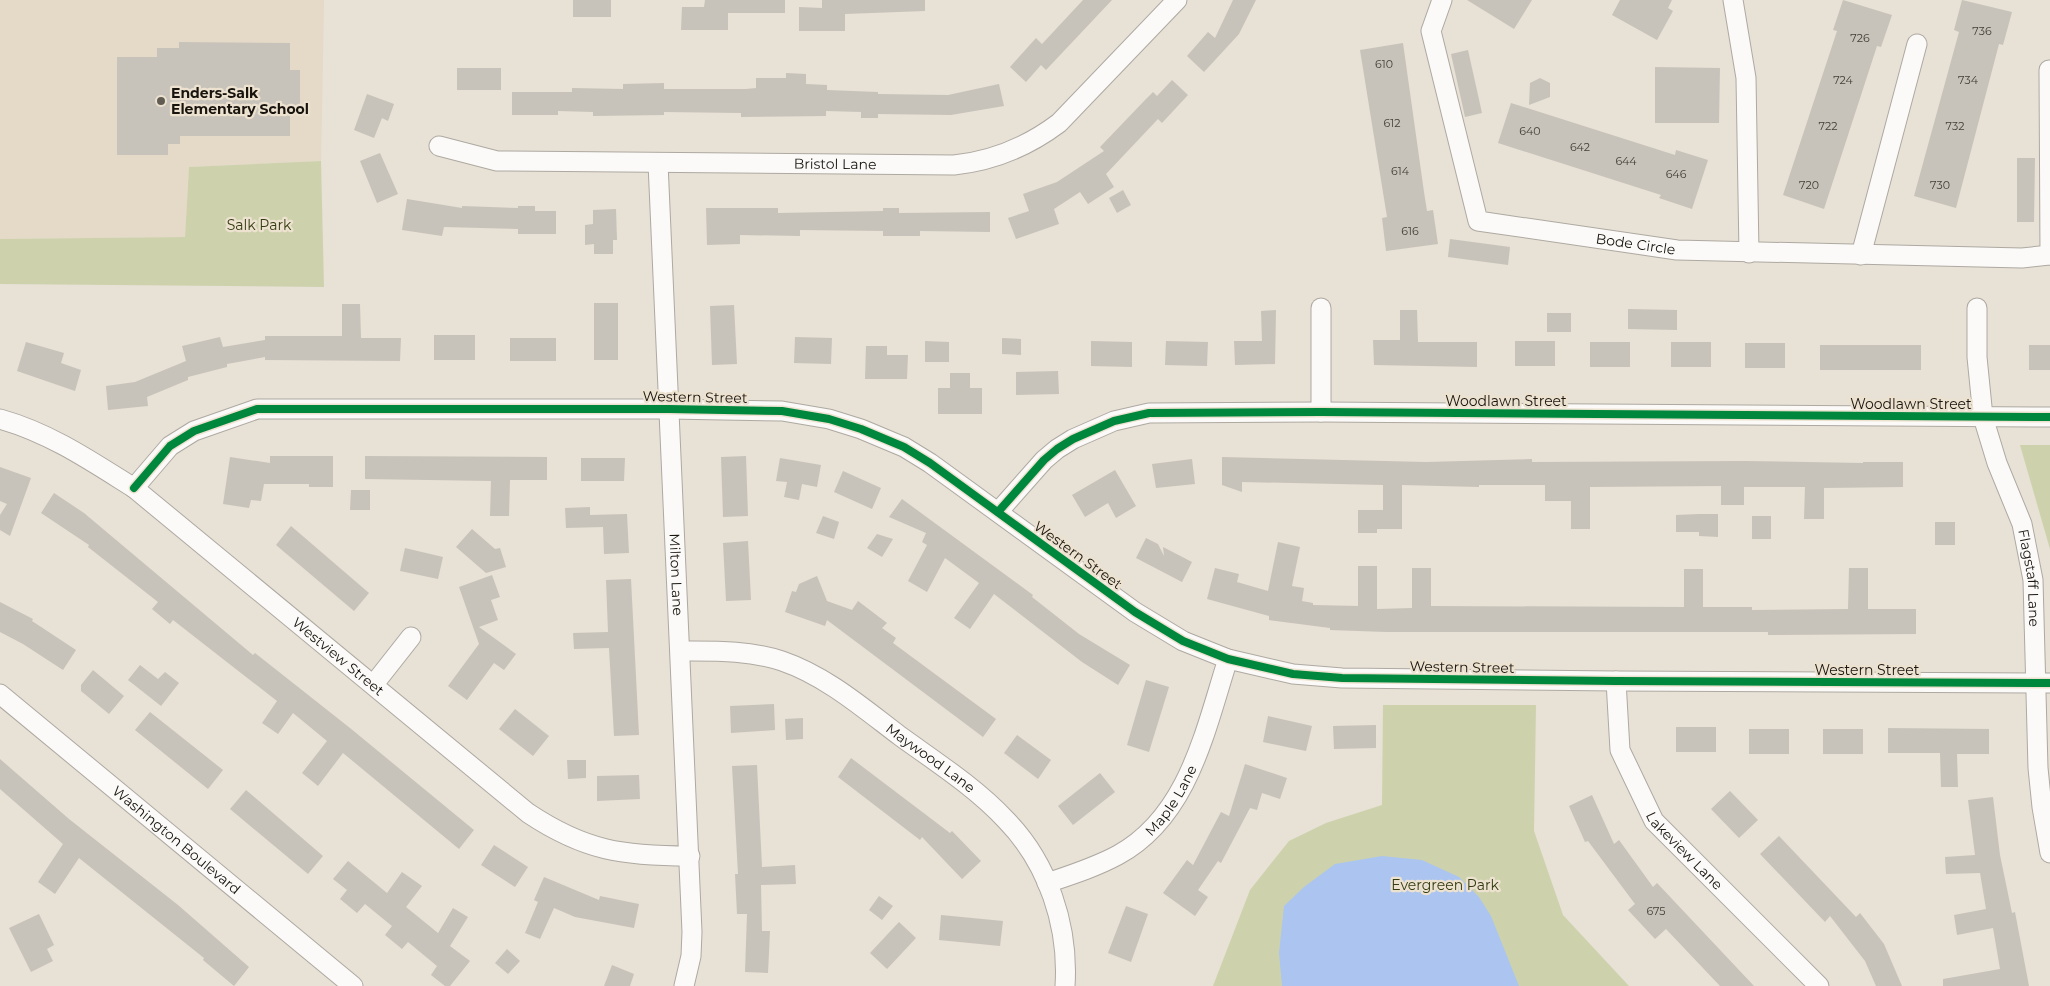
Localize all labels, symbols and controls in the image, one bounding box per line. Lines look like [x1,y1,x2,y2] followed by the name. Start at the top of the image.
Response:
[1972,24,1992,38] house number: 736
[1850,31,1870,45] house number: 726
[1375,57,1393,71] house number: 610
[1833,73,1854,87] house number: 724
[1958,73,1979,87] house number: 734
[171,84,309,118] place label: Enders-Salk Elementary School
[155,95,167,107] marker: Enders-Salk Elementary School
[1384,116,1400,130] house number: 612
[1819,119,1837,133] house number: 722
[1946,119,1964,133] house number: 732
[1519,124,1541,138] house number: 640
[1570,140,1590,154] house number: 642
[1615,154,1637,168] house number: 644
[794,155,877,173] street label: Bristol Lane
[1391,164,1410,178] house number: 614
[1666,167,1687,181] house number: 646
[1799,178,1819,192] house number: 720
[1930,178,1950,192] house number: 730
[227,216,292,234] park label: Salk Park
[1401,224,1419,238] house number: 616
[1595,229,1677,259] street label: Bode Circle
[642,387,748,407] street label: Western Street
[1445,392,1567,410] street label: Woodlawn Street
[1850,395,1972,413] street label: Woodlawn Street
[1030,517,1126,593] street label: Western Street
[2014,528,2043,627] street label: Flagstaff Lane
[665,533,687,616] street label: Milton Lane
[289,613,388,700] street label: Westview Street
[1409,657,1515,677] street label: Western Street
[1815,661,1920,679] street label: Western Street
[882,719,979,797] street label: Maywood Lane
[1141,762,1201,840] street label: Maple Lane
[109,782,244,898] street label: Washington Boulevard
[1642,809,1727,894] street label: Lakeview Lane
[1391,876,1499,894] park label: Evergreen Park
[1646,904,1666,918] house number: 675

